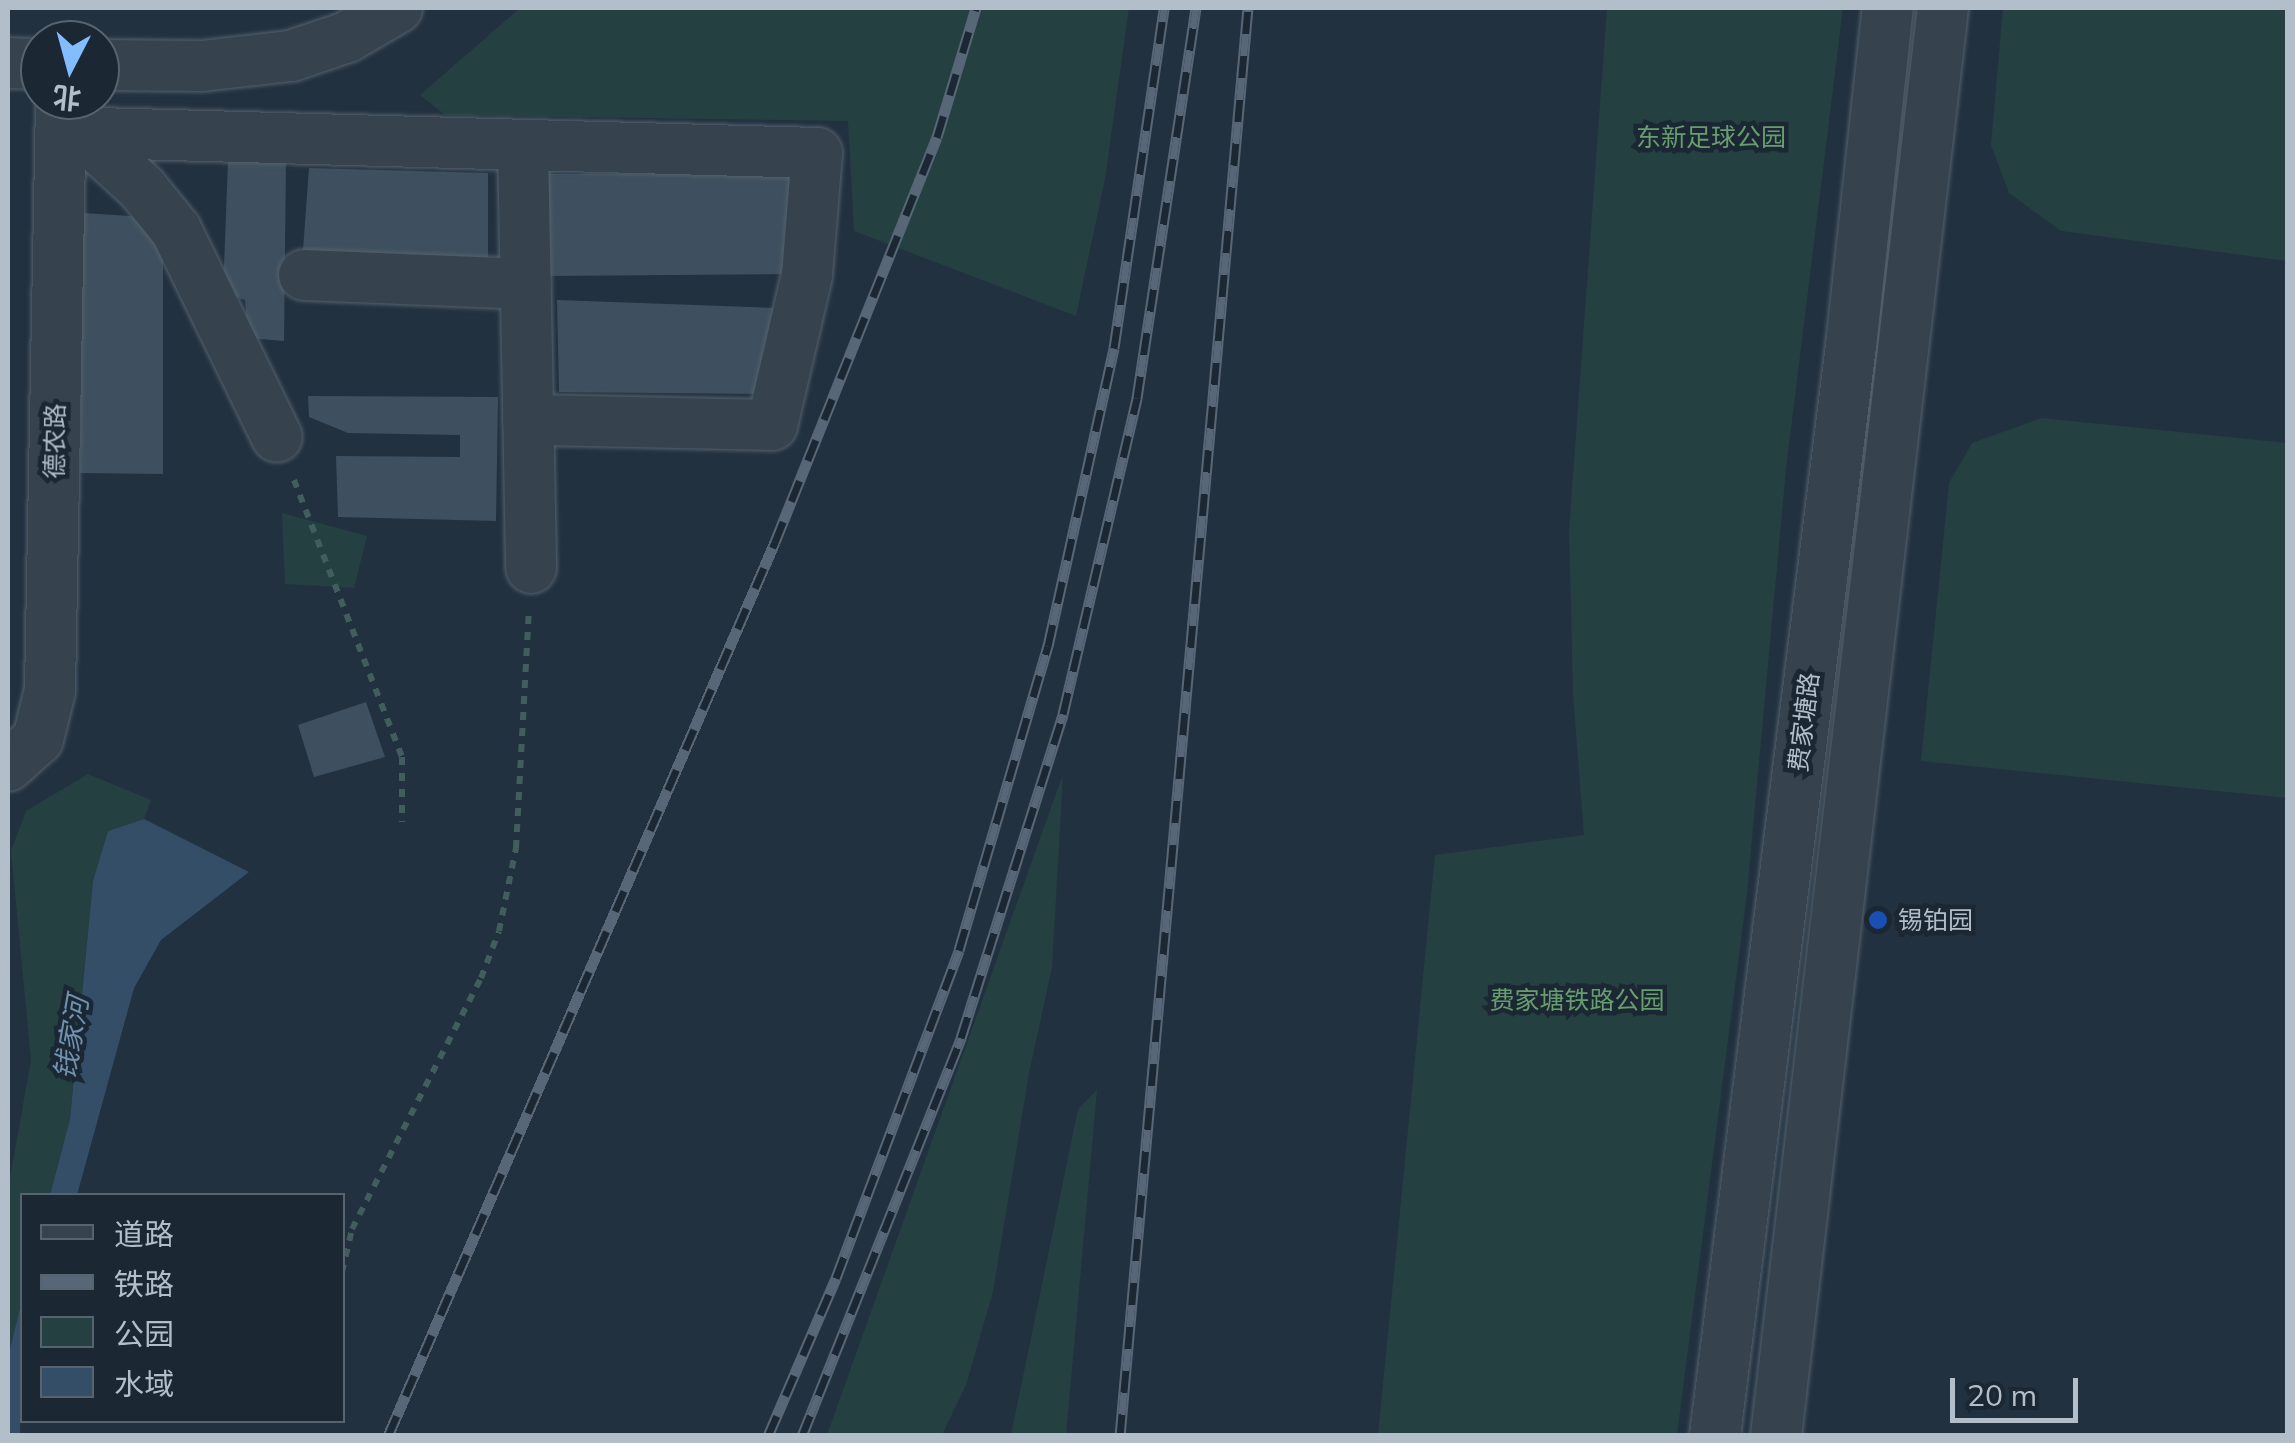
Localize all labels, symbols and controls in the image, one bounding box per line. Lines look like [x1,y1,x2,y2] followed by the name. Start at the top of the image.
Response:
[20,20,120,120] north arrow
[51,79,83,117] text: 北
[1636,122,1786,152] park label: 东新足球公园
[39,403,71,479] street label: 德农路
[1783,671,1825,773] street label: 费家塘路
[1898,905,1973,935] place label: 锡铂园
[1867,909,1889,931] marker: 锡铂园
[1490,985,1664,1015] park label: 费家塘铁路公园
[47,994,95,1082] water label: 钱家河
[20,1193,345,1423] legend
[114,1215,174,1253] text: 道路
[114,1265,174,1303] text: 铁路
[114,1315,174,1353] text: 公园
[1955,1358,2082,1420] scale bar
[114,1365,174,1403] text: 水域
[1967,1376,2037,1414] text: 20 m

